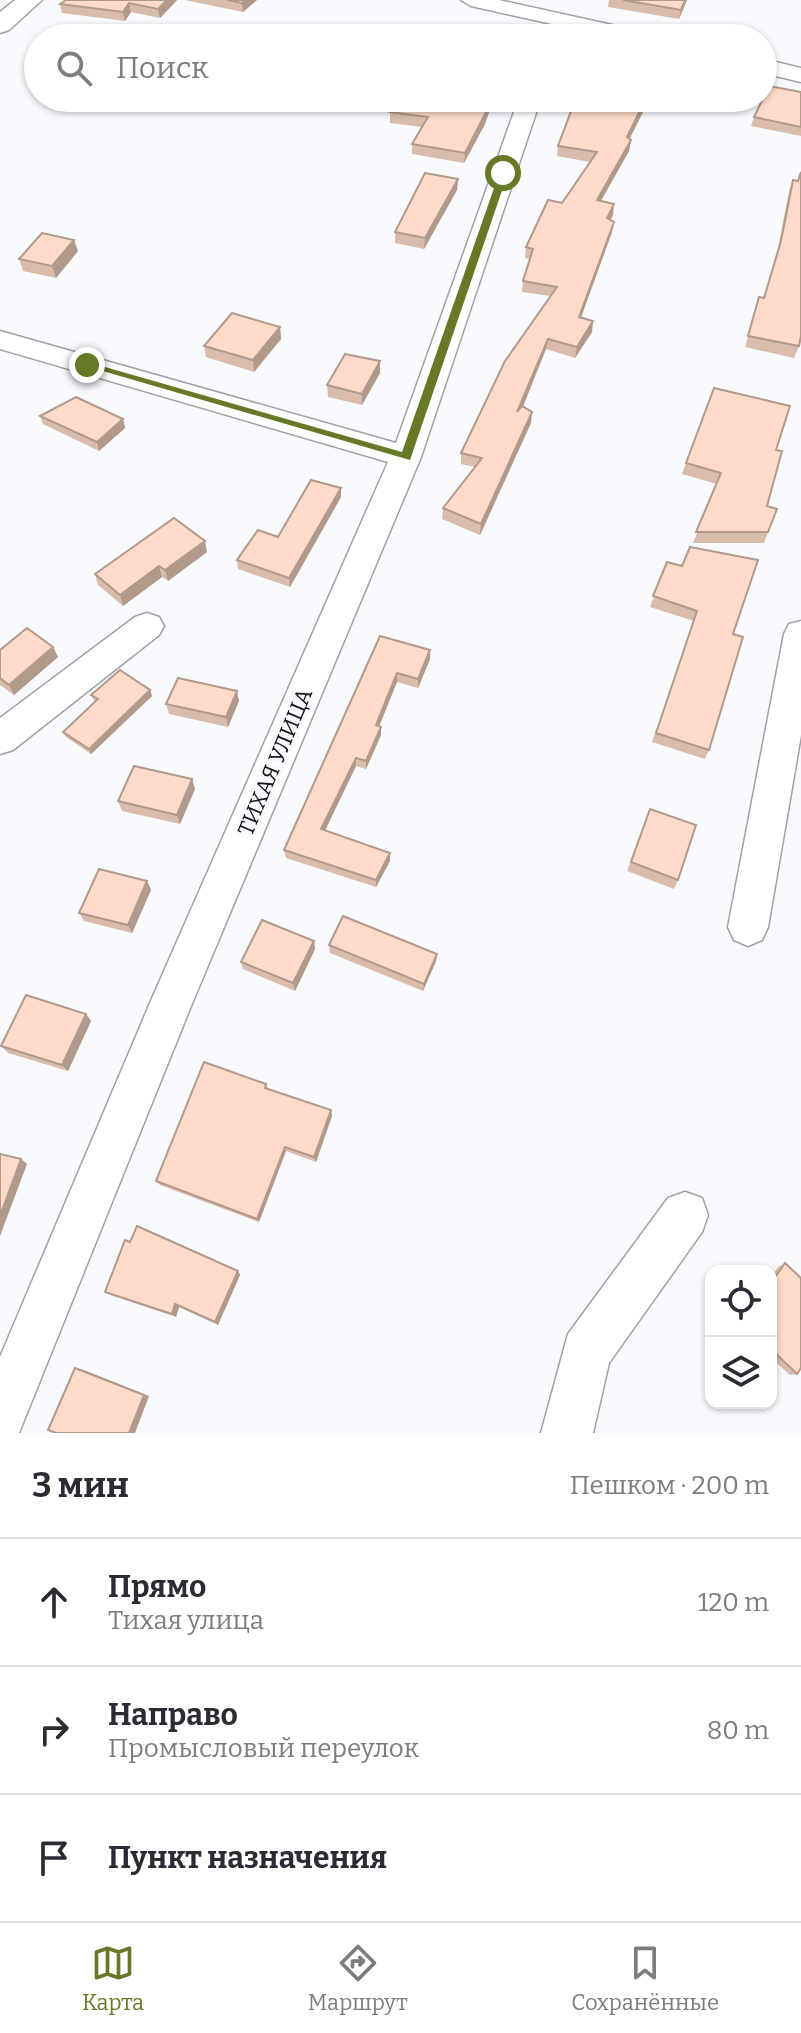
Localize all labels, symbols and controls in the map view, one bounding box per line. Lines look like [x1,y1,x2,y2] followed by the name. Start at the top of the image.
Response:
[24,24,777,112] search box
[52,46,96,90] icon: search
[116,50,209,86] text: Поиск
[485,155,521,191] route start
[69,347,105,383] route end
[232,684,318,840] street label: ТИХАЯ УЛИЦА
[705,1265,777,1409] map controls
[705,1265,777,1337] button: locate
[705,1337,777,1409] button: layers
[32,1465,129,1506] text: 3 мин
[570,1470,769,1501] text: Пешком · 200 m
[108,1569,206,1605] text: Прямо
[32,1580,76,1624] icon: ahead
[698,1587,769,1618] text: 120 m
[108,1605,264,1636] text: Тихая улица
[108,1697,238,1733] text: Направо
[32,1708,76,1752] icon: right
[707,1715,769,1746] text: 80 m
[108,1733,419,1764] text: Промысловый переулок
[32,1836,76,1880] icon: arrive
[108,1840,387,1876] text: Пункт назначения
[82,1941,144,2016] tab: Карта
[308,1941,407,2016] tab: Маршрут
[571,1941,719,2016] tab: Сохранённые

